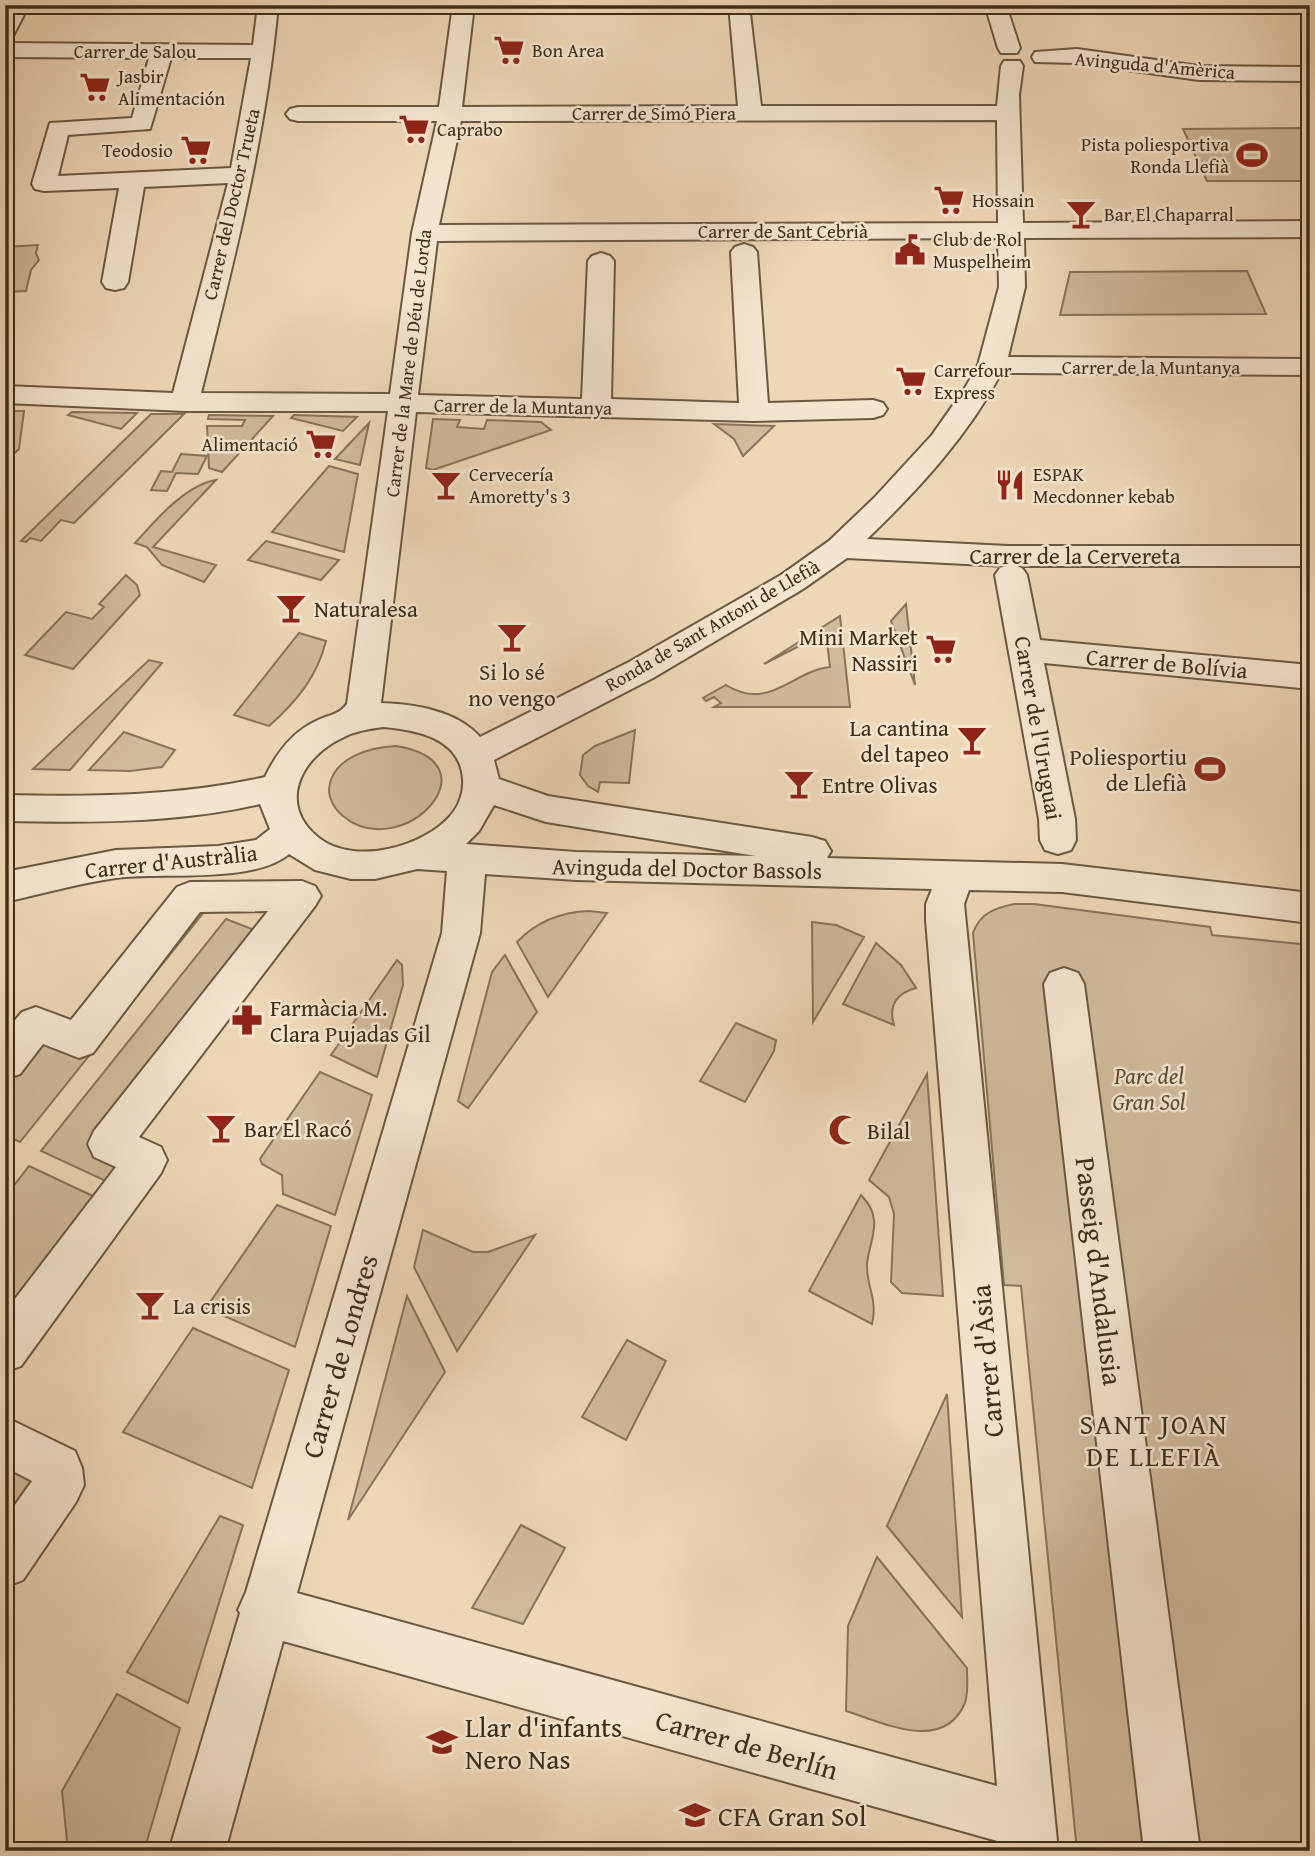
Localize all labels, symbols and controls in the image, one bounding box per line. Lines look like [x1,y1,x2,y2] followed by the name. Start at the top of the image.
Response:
[492,33,526,67] supermarket icon: Bon Area
[532,36,604,64] place label: Bon Area
[74,37,197,65] street label: Carrer de Salou
[1074,44,1236,86] street label: Avinguda d'Amèrica
[116,62,225,112] place label: Jasbir Alimentación
[78,70,112,104] supermarket icon: Jasbir Alimentación
[572,99,736,127] street label: Carrer de Simó Piera
[195,106,267,302] street label: Carrer del Doctor Trueta
[397,112,431,146] supermarket icon: Caprabo
[437,115,503,143] place label: Caprabo
[1081,130,1229,180] place label: Pista poliesportiva Ronda Llefià
[179,133,213,167] supermarket icon: Teodosio
[102,136,173,164] place label: Teodosio
[1235,138,1269,172] sports icon: Pista poliesportiva Ronda Llefià
[932,183,966,217] supermarket icon: Hossain
[972,186,1035,214] place label: Hossain
[1064,197,1098,231] bar icon: Bar El Chaparral
[1104,200,1234,228] place label: Bar El Chaparral
[698,217,868,245] street label: Carrer de Sant Cebrià
[933,225,1032,275] place label: Club de Rol Muspelheim
[378,227,438,499] street label: Carrer de la Mare de Déu de Lorda
[893,233,927,267] public building icon: Club de Rol Muspelheim
[1062,353,1240,381] street label: Carrer de la Muntanya
[934,356,1012,406] place label: Carrefour Express
[894,364,928,398] supermarket icon: Carrefour Express
[434,390,612,422] street label: Carrer de la Muntanya
[304,427,338,461] supermarket icon: Alimentació
[202,430,298,458] place label: Alimentació
[469,460,571,510] place label: Cervecería Amoretty's 3
[1033,460,1175,510] place label: ESPAK Mecdonner kebab
[429,468,463,502] bar icon: Cervecería Amoretty's 3
[993,468,1027,502] restaurant icon: ESPAK Mecdonner kebab
[969,539,1181,572] street label: Carrer de la Cervereta
[600,552,824,698] street label: Ronda de Sant Antoni de Llefià
[274,591,308,625] bar icon: Naturalesa
[314,592,418,625] place label: Naturalesa
[495,620,529,654] bar icon: Si lo sé no vengo
[799,620,918,679] place label: Mini Market Nassiri
[924,632,958,666] supermarket icon: Mini Market Nassiri
[1007,633,1071,823] street label: Carrer de l'Uruguai
[1085,640,1249,687] street label: Carrer de Bolívia
[468,655,556,714] place label: Si lo sé no vengo
[850,711,949,770] place label: La cantina del tapeo
[955,723,989,757] bar icon: La cantina del tapeo
[1069,740,1188,799] place label: Poliesportiu de Llefià
[1193,752,1227,786] sports icon: Poliesportiu de Llefià
[782,767,816,801] bar icon: Entre Olivas
[822,768,938,801] place label: Entre Olivas
[83,836,259,886] street label: Carrer d'Austràlia
[552,849,822,887] street label: Avinguda del Doctor Bassols
[270,991,431,1050] place label: Farmàcia M. Clara Pujadas Gil
[230,1003,264,1037] pharmacy icon: Farmàcia M. Clara Pujadas Gil
[1113,1059,1186,1118] park label: Parc del Gran Sol
[204,1111,238,1145] bar icon: Bar El Racó
[244,1112,352,1145] place label: Bar El Racó
[827,1113,861,1147] mosque icon: Bilal
[867,1114,910,1147] place label: Bilal
[1066,1154,1134,1388] street label: Passeig d'Andalusia
[290,1249,388,1463] street label: Carrer de Londres
[959,1282,1013,1439] street label: Carrer d'Àsia
[133,1288,167,1322] bar icon: La crisis
[173,1289,251,1322] place label: La crisis
[1079,1403,1229,1476] district label: SANT JOAN DE LLEFIÀ
[651,1698,843,1790] street label: Carrer de Berlín
[465,1706,622,1779] place label: Llar d'infants Nero Nas
[425,1725,459,1759] school or university icon: Llar d'infants Nero Nas
[718,1795,867,1836] place label: CFA Gran Sol
[678,1798,712,1832] school or university icon: CFA Gran Sol

